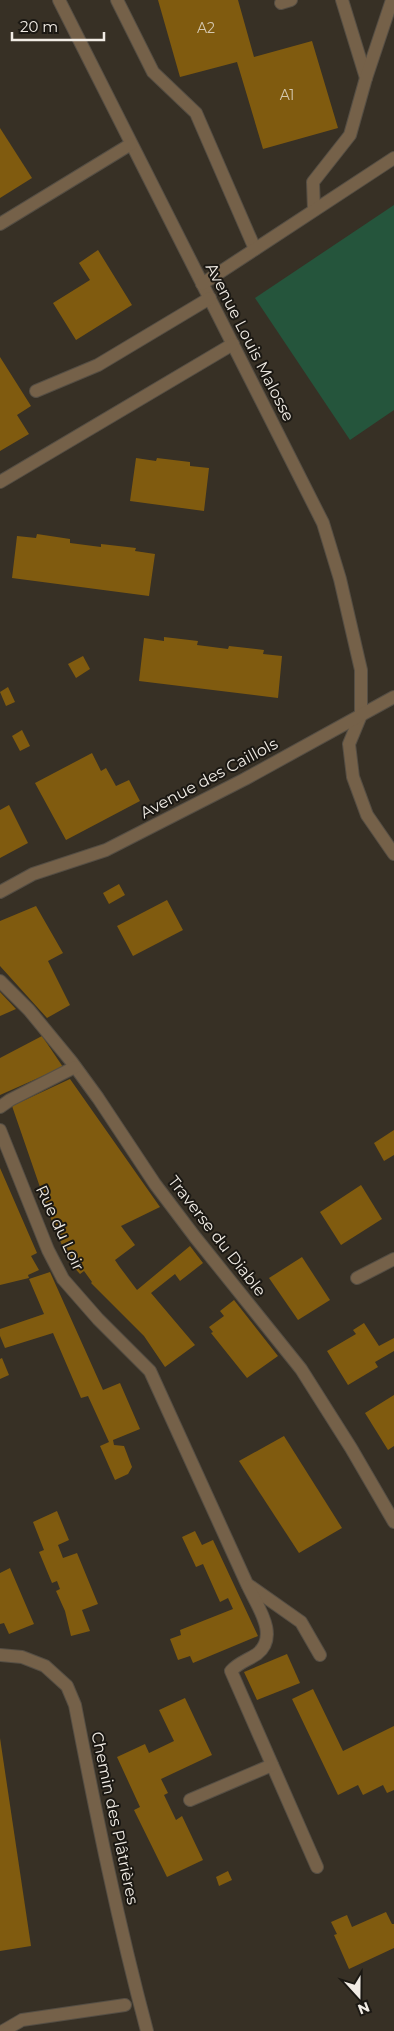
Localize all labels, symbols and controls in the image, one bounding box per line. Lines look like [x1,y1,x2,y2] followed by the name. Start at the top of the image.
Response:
[12,10,105,42] scale bar
[20,17,58,36] text: 20 m
[197,19,215,37] house number: A2
[280,86,294,104] house number: A1
[202,260,298,424] street label: Avenue Louis Malosse
[137,734,281,822] street label: Avenue des Caillols
[164,1172,270,1300] street label: Traverse du Diable
[32,1182,88,1274] street label: Rue du Loir
[87,1730,143,1906] street label: Chemin des Plâtrières
[334,1971,384,2021] north arrow
[355,1998,372,2019] text: N

